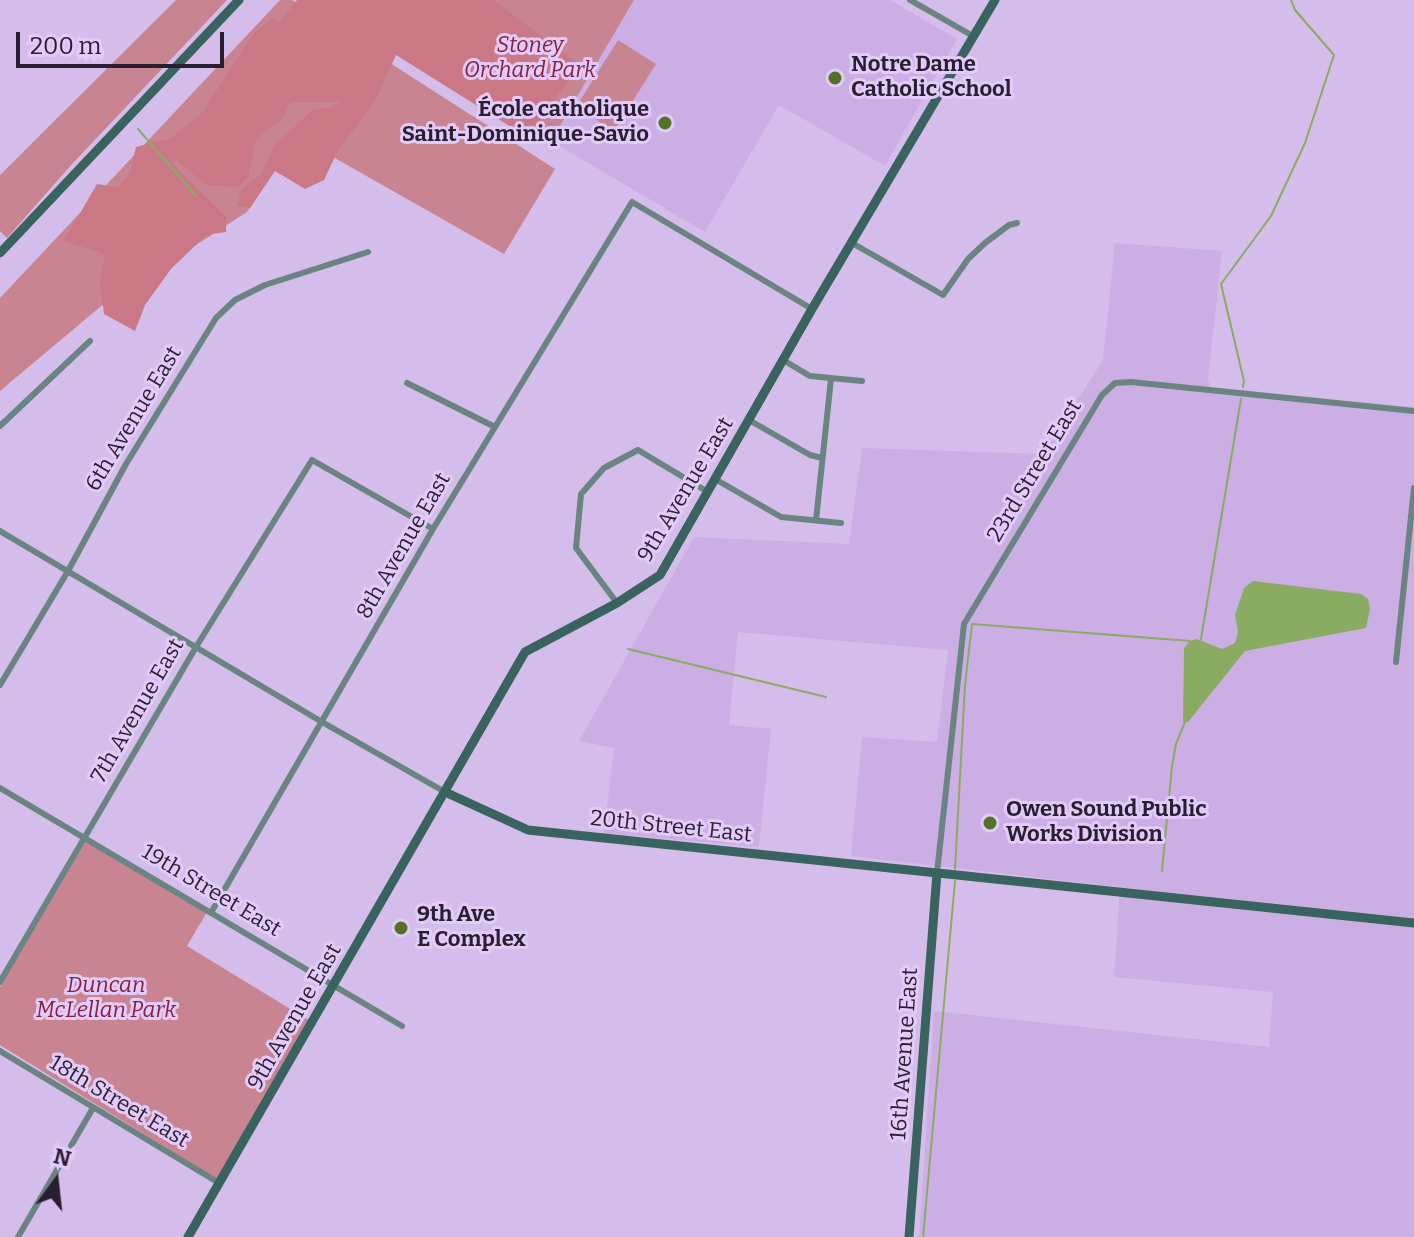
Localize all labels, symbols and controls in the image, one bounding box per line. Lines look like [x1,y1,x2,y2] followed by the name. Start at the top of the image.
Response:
[20,16,228,66] scale bar
[30,32,102,60] text: 200 m
[464,33,596,84] park label: Stoney Orchard Park
[851,52,1012,104] place label: Notre Dame Catholic School
[826,69,844,87] marker: Notre Dame Catholic School
[402,97,649,148] place label: École catholique Saint-Dominique-Savio
[656,114,674,132] marker: École catholique Saint-Dominique-Savio
[80,342,188,496] street label: 6th Avenue East
[982,395,1088,547] street label: 23rd Street East
[632,413,740,567] street label: 9th Avenue East
[351,468,457,624] street label: 8th Avenue East
[86,634,190,788] street label: 7th Avenue East
[1006,797,1207,848] place label: Owen Sound Public Works Division
[589,805,753,849] street label: 20th Street East
[981,814,999,832] marker: Owen Sound Public Works Division
[137,839,285,943] street label: 19th Street East
[417,902,526,954] place label: 9th Ave E Complex
[392,919,410,937] marker: 9th Ave E Complex
[243,939,347,1095] street label: 9th Avenue East
[886,967,924,1141] street label: 16th Avenue East
[36,973,176,1024] park label: Duncan McLellan Park
[44,1050,194,1154] street label: 18th Street East
[16,1141,96,1221] north arrow
[51,1142,74,1173] text: N

